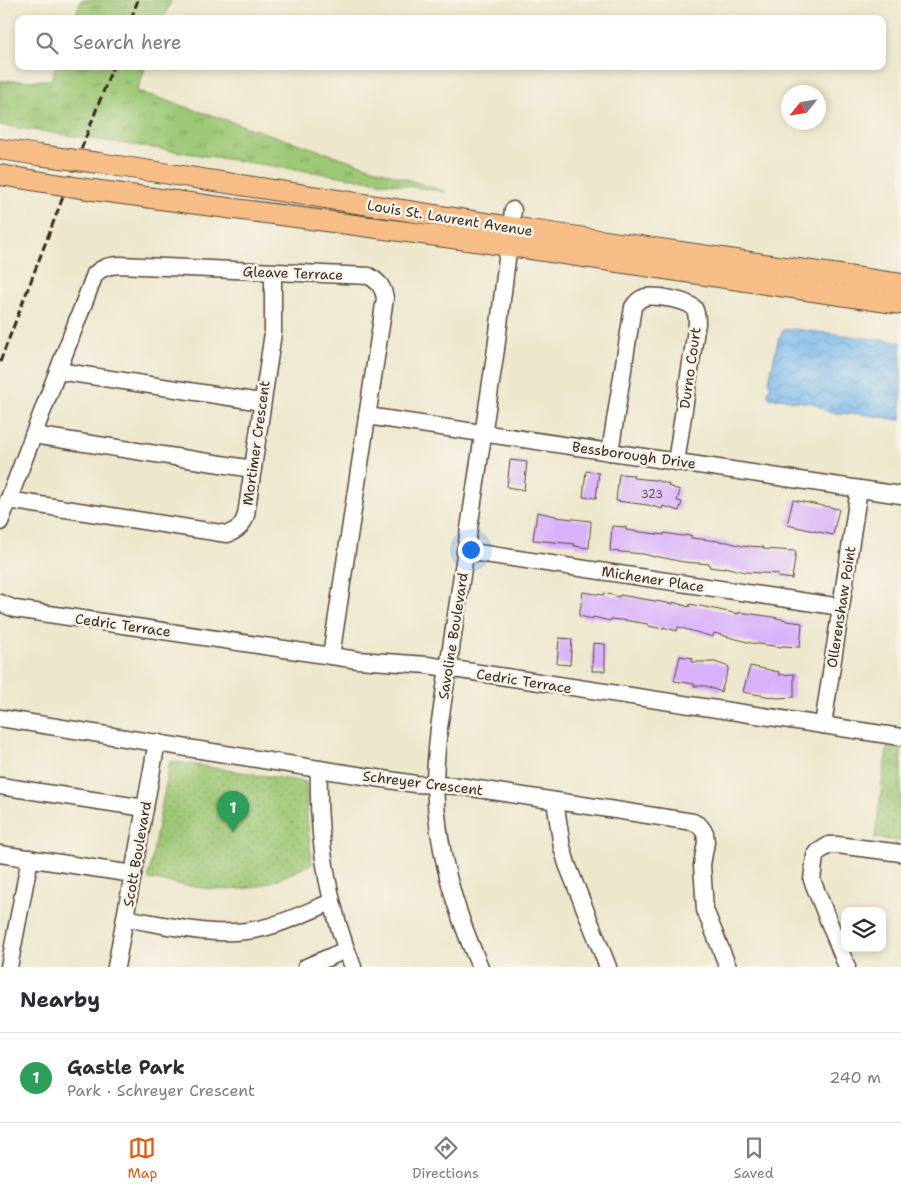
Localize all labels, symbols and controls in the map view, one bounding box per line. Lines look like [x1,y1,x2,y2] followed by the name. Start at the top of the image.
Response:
[15,15,886,70] search box
[33,29,61,57] icon: search
[73,30,182,55] text: Search here
[781,85,826,130] north arrow
[366,196,534,240] street label: Louis St. Laurent Avenue
[242,262,344,284] street label: Gleave Terrace
[675,326,705,410] street label: Durno Court
[238,379,274,507] street label: Mortimer Crescent
[571,437,697,473] street label: Bessborough Drive
[641,487,663,502] house number: 323
[458,537,484,563] your location
[822,545,860,669] street label: Ollerenshaw Point
[600,562,706,596] street label: Michener Place
[434,571,472,701] street label: Savoline Boulevard
[74,609,172,641] street label: Cedric Terrace
[475,665,573,697] street label: Cedric Terrace
[362,767,484,799] street label: Schreyer Crescent
[217,791,249,832] pin: 1
[119,800,155,908] street label: Scott Boulevard
[841,907,886,952] map controls
[841,907,886,952] button: layers
[20,986,100,1014] text: Nearby
[67,1055,185,1080] text: Gastle Park
[32,1067,40,1088] text: 1
[829,1067,881,1088] text: 240 m
[67,1080,255,1101] text: Park · Schreyer Crescent
[127,1134,157,1182] tab: Map
[412,1134,479,1182] tab: Directions
[734,1134,774,1182] tab: Saved

